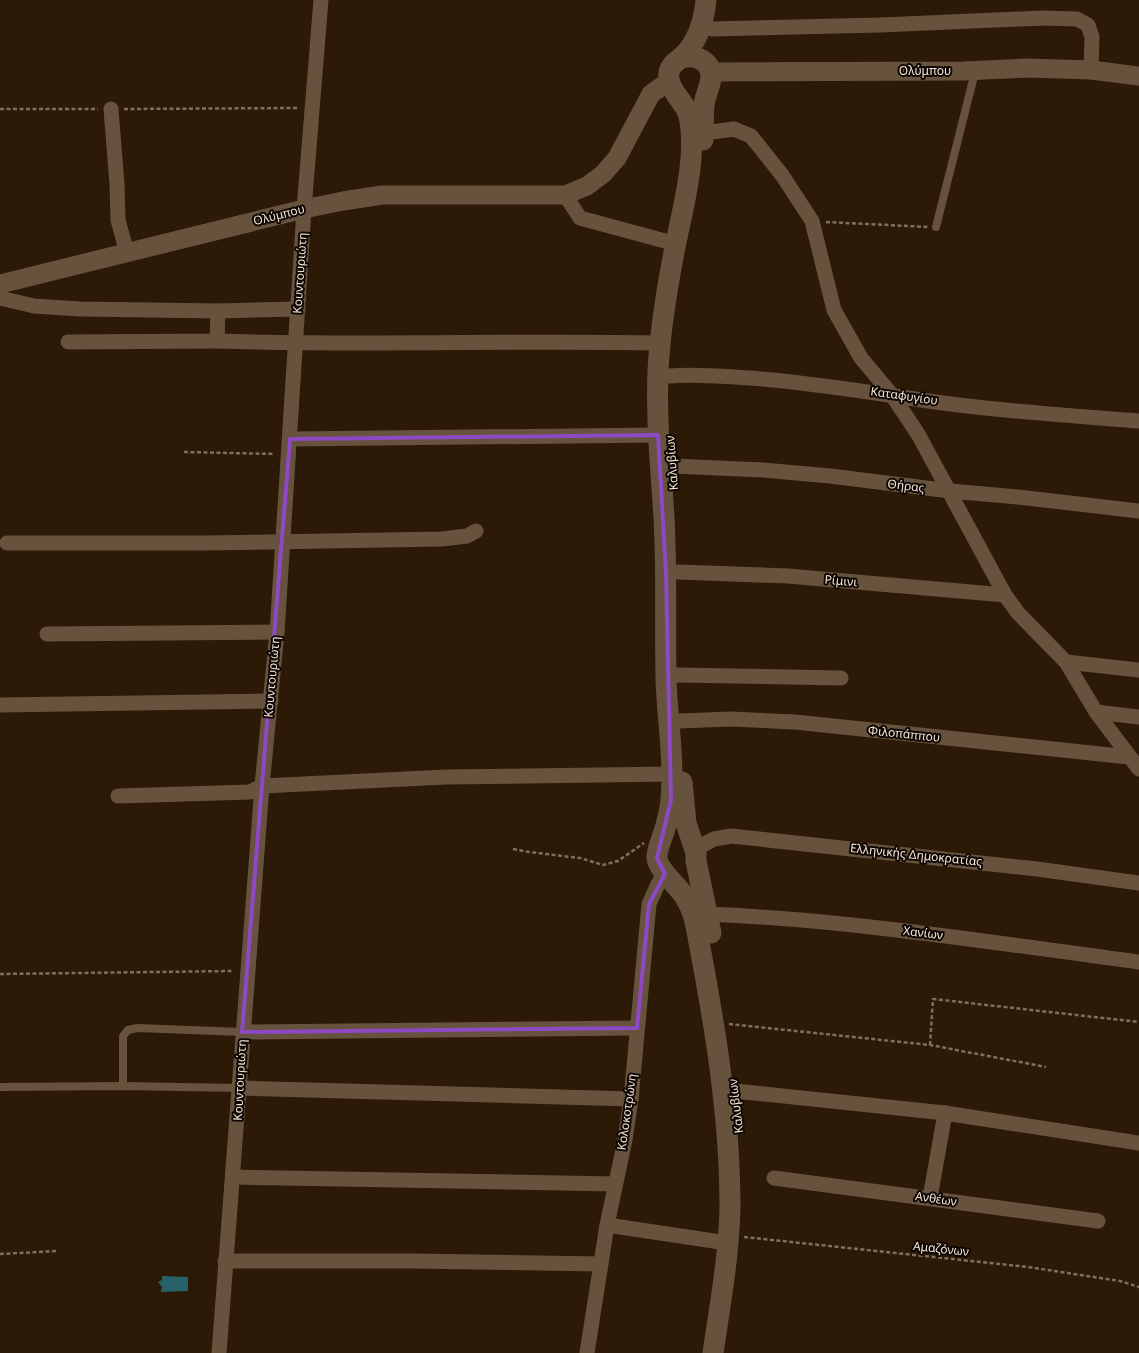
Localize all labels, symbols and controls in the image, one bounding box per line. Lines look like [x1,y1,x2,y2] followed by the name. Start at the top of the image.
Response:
[899,62,951,79] street label: Ολύμπου
[251,200,306,229] street label: Ολύμπου
[288,232,311,314] street label: Κουντουριώτη
[869,382,939,409] street label: Καταφυγίου
[661,435,682,491] street label: Καλυβίων
[887,475,926,496] street label: Θήρας
[824,571,858,590] street label: Ρίμινι
[259,636,284,718] street label: Κουντουριώτη
[867,721,941,746] street label: Φιλοπάππου
[849,839,983,870] street label: Ελληνικής Δημοκρατίας
[902,922,944,943] street label: Χανίων
[229,1039,250,1121] street label: Κουντουριώτη
[613,1072,640,1151] street label: Κολοκοτρώνη
[724,1078,747,1134] street label: Καλυβίων
[914,1187,958,1210] street label: Ανθέων
[912,1237,970,1260] street label: Αμαζόνων

